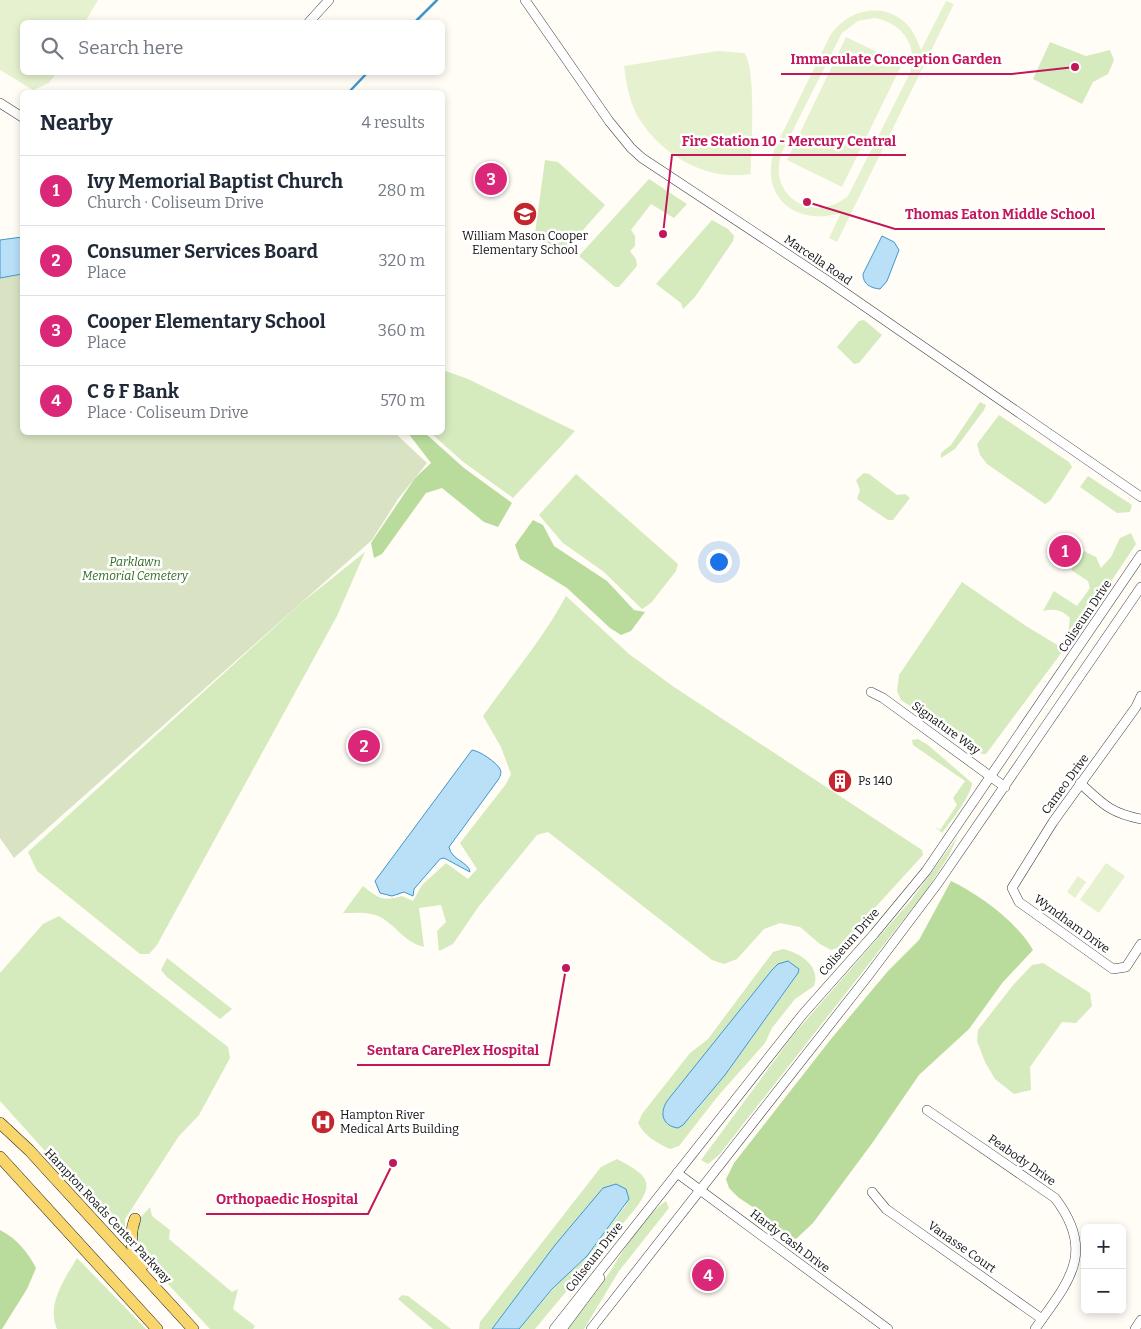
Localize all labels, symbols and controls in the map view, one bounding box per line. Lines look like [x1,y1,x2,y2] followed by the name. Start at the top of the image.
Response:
[20,20,445,75] search box
[38,34,66,62] icon: search
[78,36,183,59] text: Search here
[781,45,1012,74] callout: Immaculate Conception Garden
[791,51,1001,68] text: Immaculate Conception Garden
[40,110,113,136] text: Nearby
[362,113,425,132] text: 4 results
[672,126,906,155] callout: Fire Station 10 - Mercury Central
[682,133,897,150] text: Fire Station 10 - Mercury Central
[475,160,507,198] pin: 3
[87,170,343,193] text: Ivy Memorial Baptist Church
[53,181,59,200] text: 1
[378,181,425,200] text: 280 m
[87,193,264,212] text: Church · Coliseum Drive
[895,200,1105,229] callout: Thomas Eaton Middle School
[512,201,538,227] school or university icon: William Mason Cooper Elementary School
[905,206,1096,223] text: Thomas Eaton Middle School
[462,229,589,257] place label: William Mason Cooper Elementary School
[782,232,854,288] street label: Marcella Road
[87,240,318,263] text: Consumer Services Board
[51,251,61,270] text: 2
[378,251,425,270] text: 320 m
[87,263,126,282] text: Place
[87,310,326,333] text: Cooper Elementary School
[51,321,61,340] text: 3
[378,321,425,340] text: 360 m
[87,333,126,352] text: Place
[87,380,179,403] text: C & F Bank
[51,391,61,410] text: 4
[380,391,425,410] text: 570 m
[87,403,249,422] text: Place · Coliseum Drive
[1049,532,1081,570] pin: 1
[706,549,732,575] your location
[82,555,189,583] park label: Parklawn Memorial Cemetery
[1056,577,1114,655] street label: Coliseum Drive
[909,699,983,758] street label: Signature Way
[348,727,380,765] pin: 2
[1038,751,1092,817] street label: Cameo Drive
[827,768,853,794] building icon: Ps 140
[858,774,893,788] place label: Ps 140
[1031,892,1113,956] street label: Wyndham Drive
[816,906,882,978] street label: Coliseum Drive
[357,1036,549,1065] callout: Sentara CarePlex Hospital
[367,1042,540,1059] text: Sentara CarePlex Hospital
[340,1108,459,1136] place label: Hampton River Medical Arts Building
[310,1109,336,1135] hospital icon: Hampton River Medical Arts Building
[986,1132,1058,1188] street label: Peabody Drive
[42,1146,175,1287] street label: Hampton Roads Center Parkway
[206,1185,368,1214] callout: Orthopaedic Hospital
[216,1191,359,1208] text: Orthopaedic Hospital
[748,1207,832,1275] street label: Hardy Cash Drive
[925,1218,999,1276] street label: Vanasse Court
[562,1219,626,1295] street label: Coliseum Drive
[1081,1224,1126,1314] map controls
[1081,1224,1126,1269] button: +
[692,1256,724,1294] pin: 4
[1081,1269,1126,1314] button: −

